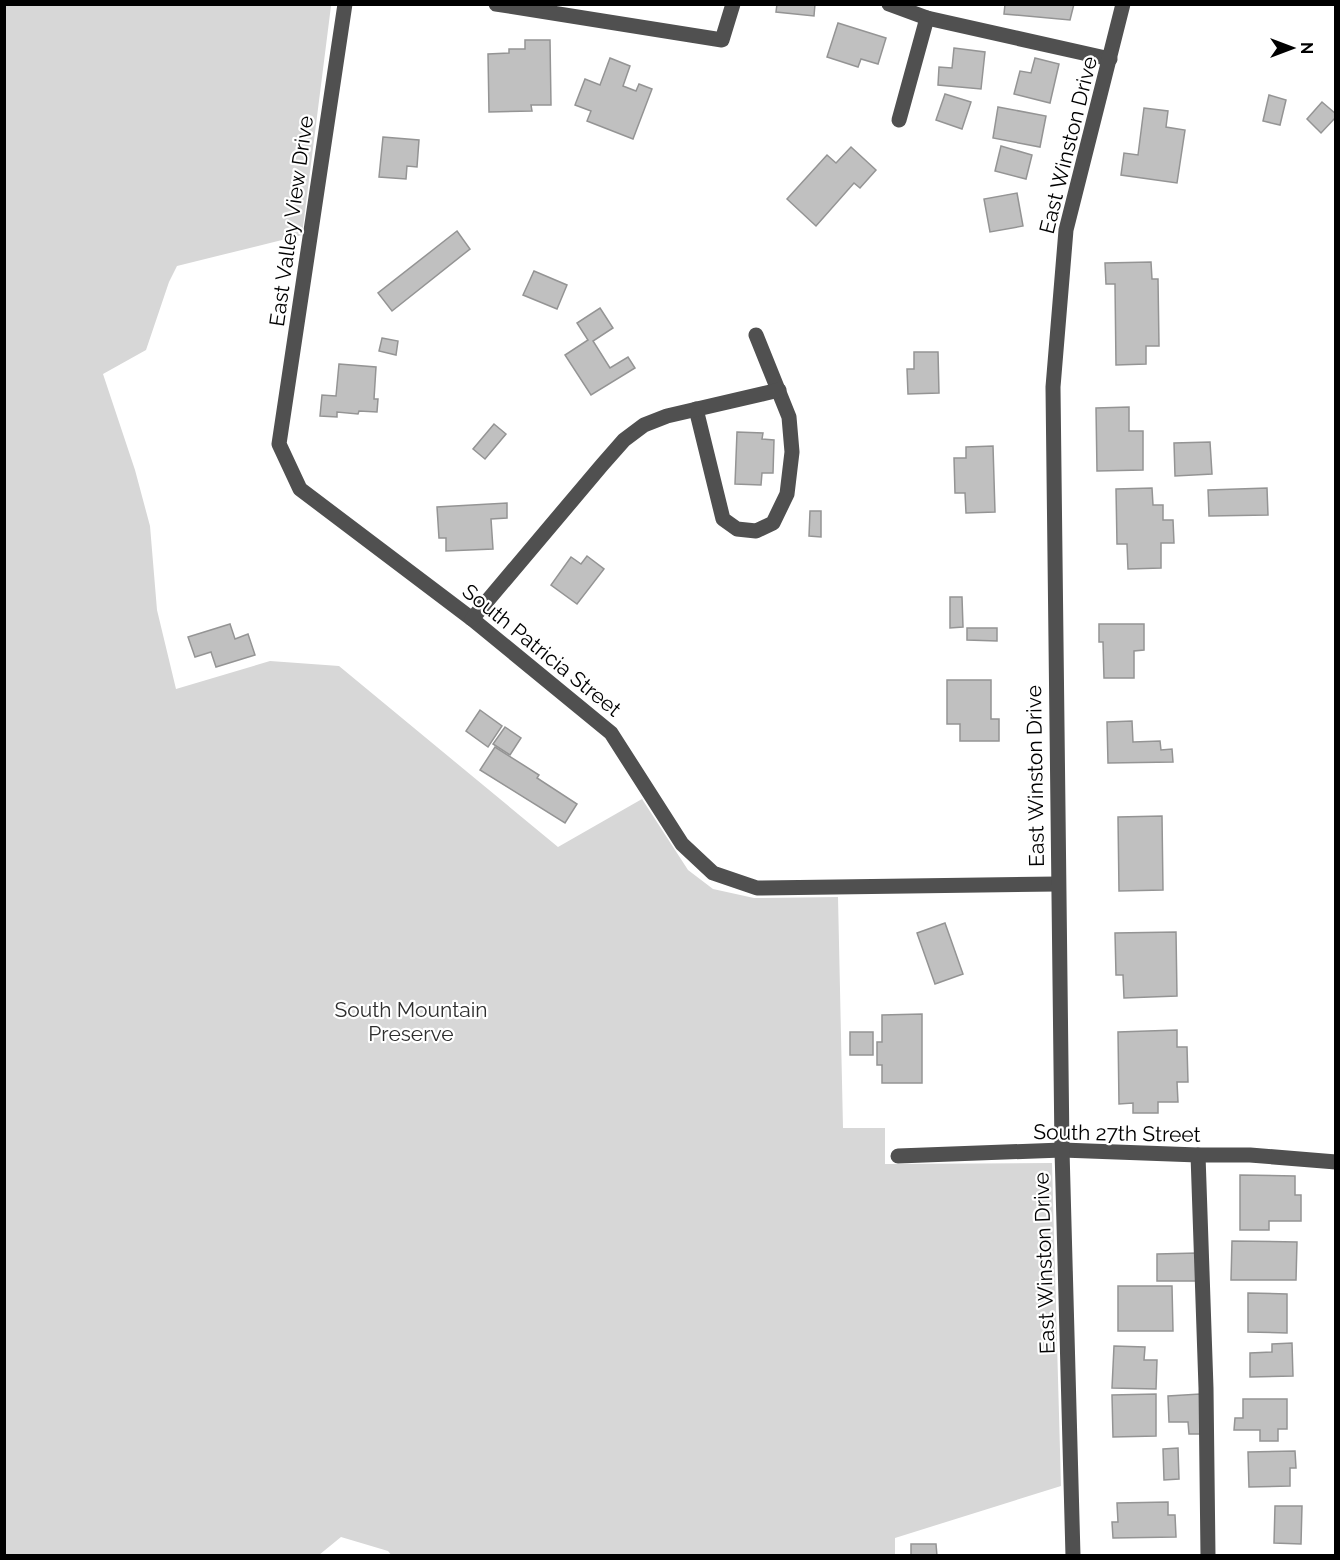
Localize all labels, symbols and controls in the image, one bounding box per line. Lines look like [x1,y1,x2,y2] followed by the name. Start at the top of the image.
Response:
[1262,18,1322,78] north arrow
[1297,42,1316,54] text: N
[1034,54,1102,236] street label: East Winston Drive
[264,114,318,328] street label: East Valley View Drive
[458,578,626,722] street label: South Patricia Street
[1021,685,1049,867] street label: East Winston Drive
[335,997,488,1046] park label: South Mountain Preserve
[1033,1119,1201,1147] street label: South 27th Street
[1028,1172,1060,1354] street label: East Winston Drive

